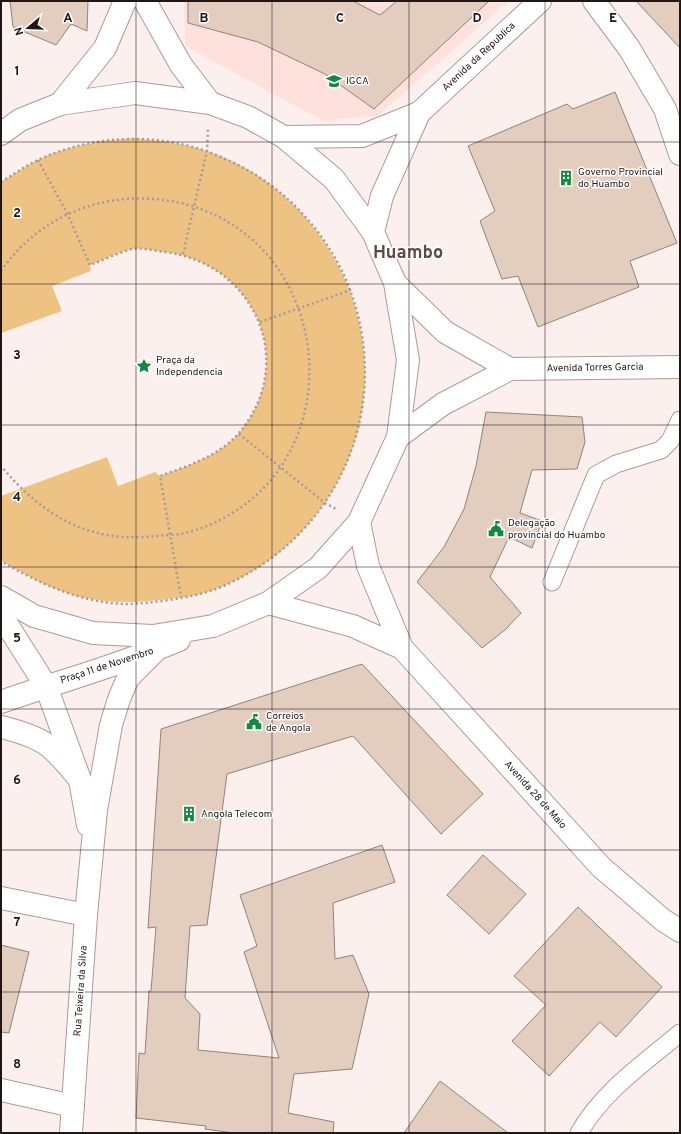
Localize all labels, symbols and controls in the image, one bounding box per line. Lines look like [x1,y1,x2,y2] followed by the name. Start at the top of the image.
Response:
[8,8,48,48] north arrow
[63,11,73,27] text: A
[200,11,209,27] text: B
[336,11,344,27] text: C
[472,11,482,27] text: D
[609,11,617,27] text: E
[440,20,518,94] street label: Avenida da Republica
[12,25,27,37] text: N
[14,64,20,80] text: 1
[325,72,343,90] school or university icon: IGCA
[346,75,369,88] place label: IGCA
[578,166,663,191] place label: Governo Provincial do Huambo
[557,169,575,187] building icon: Governo Provincial do Huambo
[13,206,21,222] text: 2
[373,242,443,265] district label: Huambo
[13,348,21,364] text: 3
[156,354,222,379] place label: Praça da Independencia
[135,357,153,375] place icon: Praça da Independencia
[546,361,644,375] street label: Avenida Torres Garcia
[13,490,21,506] text: 4
[508,517,606,542] place label: Delegação provincial do Huambo
[487,520,505,538] public building icon: Delegação provincial do Huambo
[13,631,21,647] text: 5
[59,645,156,687] street label: Praça 11 de Novembro
[266,710,311,735] place label: Correios de Angola
[245,713,263,731] public building icon: Correios de Angola
[501,758,569,832] street label: Avenida 28 de Maio
[13,773,21,789] text: 6
[180,805,198,823] building icon: Angola Telecom
[201,808,272,821] place label: Angola Telecom
[14,915,21,931] text: 7
[71,945,91,1037] street label: Rua Teixeira da Silva
[13,1057,21,1073] text: 8

